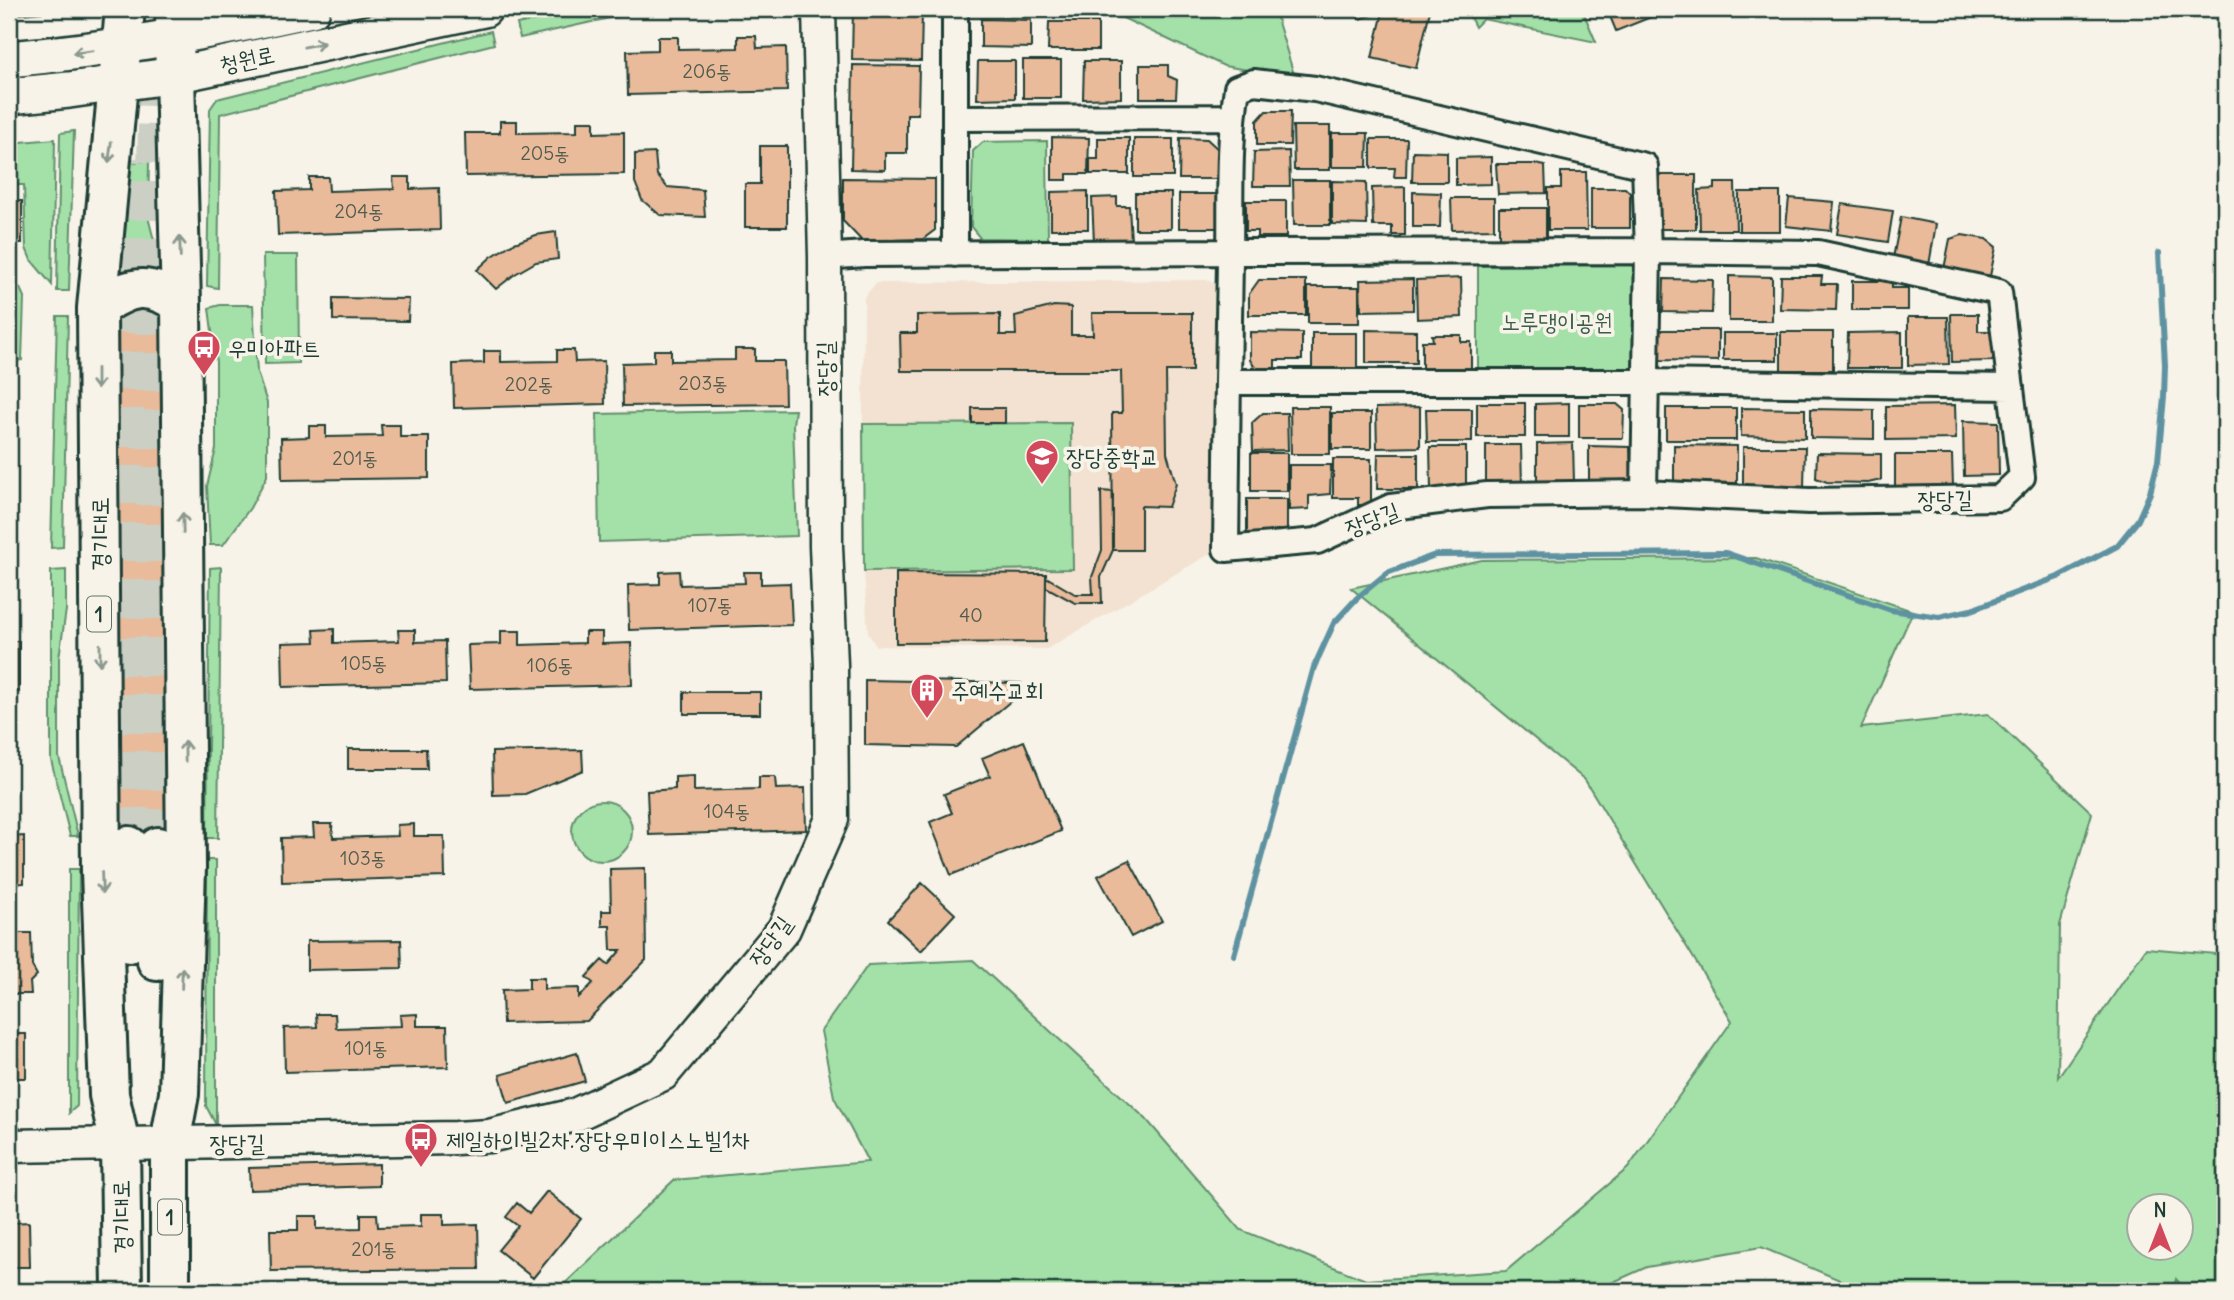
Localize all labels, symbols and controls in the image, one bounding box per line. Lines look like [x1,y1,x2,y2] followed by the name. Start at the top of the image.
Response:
[302,38,325,52] one-way arrow
[217,39,277,79] street label: 청원로
[72,45,94,58] one-way arrow
[682,59,732,83] house number: 206동
[104,140,117,163] one-way arrow
[520,141,570,165] house number: 205동
[334,199,384,223] house number: 204동
[173,235,186,258] one-way arrow
[1501,307,1613,336] park label: 노루댕이공원
[185,328,223,377] bus stop icon: 우미아파트
[228,333,321,362] place label: 우미아파트
[810,341,840,397] street label: 장당길
[90,367,104,390] one-way arrow
[679,371,728,395] house number: 203동
[505,372,553,396] house number: 202동
[1023,437,1061,486] school or university icon: 장당중학교
[1066,442,1159,471] place label: 장당중학교
[332,446,378,470] house number: 201동
[1917,484,1973,514] street label: 장당길
[1341,496,1403,542] street label: 장당길
[85,497,114,571] street label: 경기대로
[176,512,190,535] one-way arrow
[688,593,732,617] house number: 107동
[87,596,111,632] road number: 1
[959,603,983,627] house number: 40
[93,644,106,667] one-way arrow
[341,651,387,675] house number: 105동
[527,653,573,677] house number: 106동
[908,671,946,720] building icon: 주예수교회
[951,676,1044,705] place label: 주예수교회
[178,739,192,762] one-way arrow
[704,799,750,823] house number: 104동
[340,846,386,870] house number: 103동
[95,871,108,894] one-way arrow
[742,910,798,972] street label: 장당길
[176,967,189,990] one-way arrow
[345,1036,387,1060] house number: 101동
[402,1120,440,1169] bus stop icon: 제일하이빌2차.장당우미이스노빌1차
[446,1125,750,1154] place label: 제일하이빌2차.장당우미이스노빌1차
[209,1128,265,1158] street label: 장당길
[106,1180,136,1254] street label: 경기대로
[2126,1192,2196,1262] north arrow
[2153,1198,2167,1222] text: N
[158,1200,182,1234] road number: 1
[351,1237,397,1261] house number: 201동

